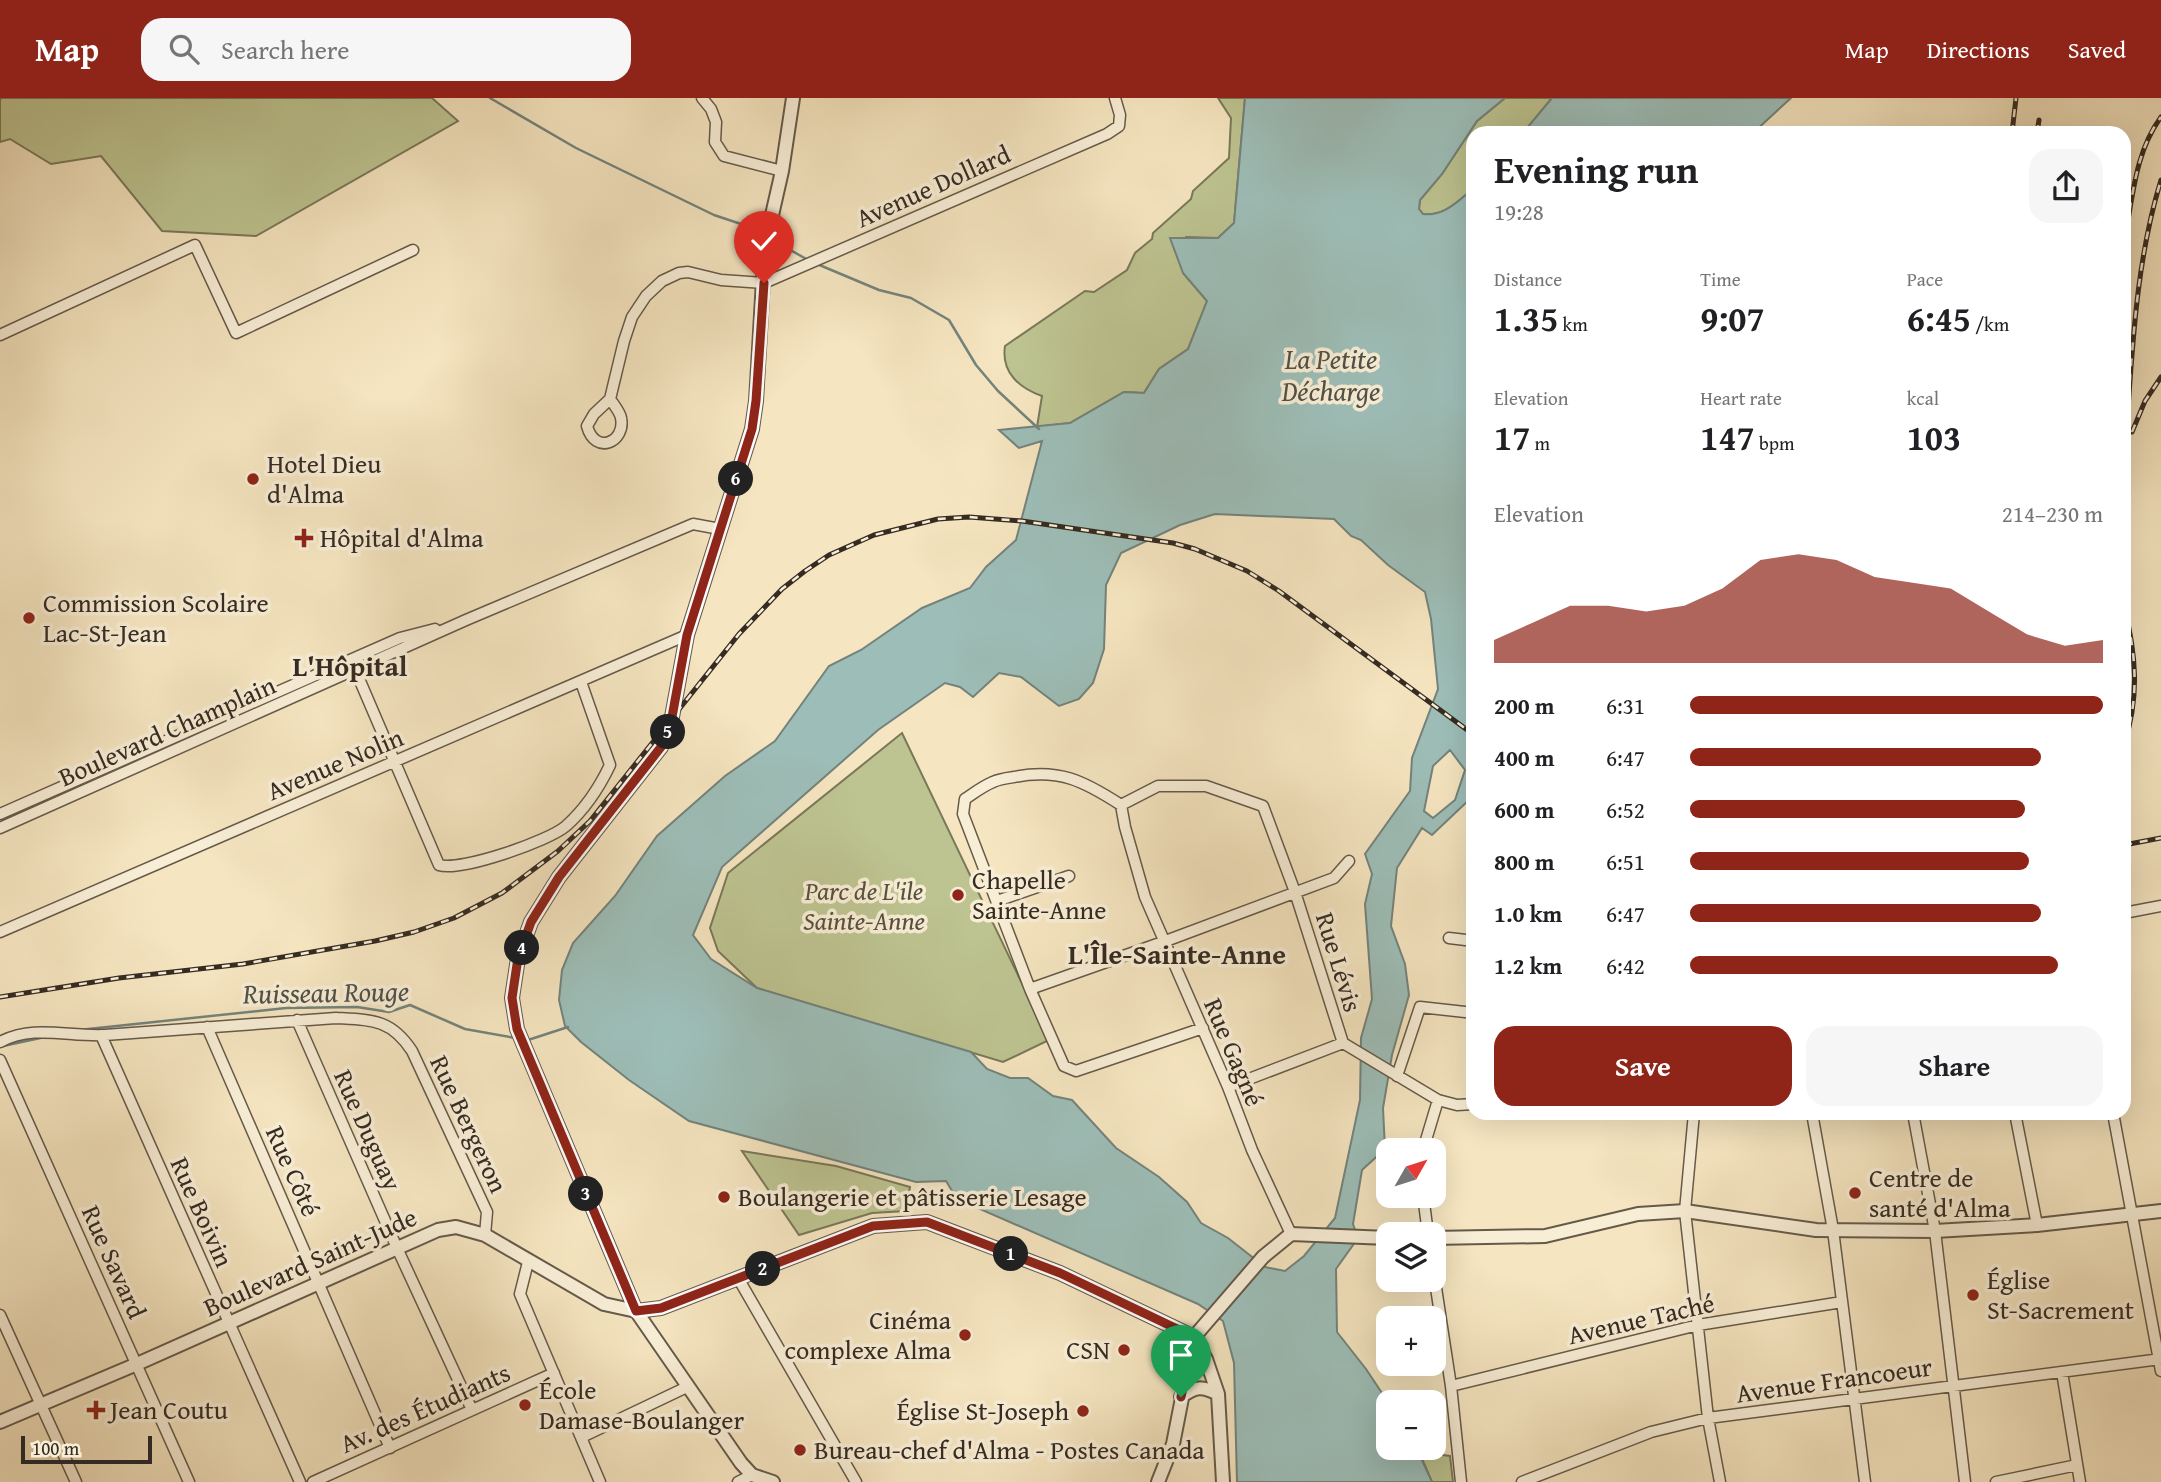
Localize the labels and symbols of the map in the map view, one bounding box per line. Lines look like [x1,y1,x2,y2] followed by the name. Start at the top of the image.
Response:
[849,134,1017,237] street label: Avenue Dollard
[734,211,794,283] pin
[1281,338,1380,411] water label: La Petite Décharge
[267,444,381,513] place label: Hotel Dieu d'Alma
[718,462,754,496] pin: 6
[245,471,261,487] marker: Hotel Dieu d'Alma
[320,518,484,557] place label: Hôpital d'Alma
[294,528,314,548] marker: Hôpital d'Alma
[43,583,269,652] place label: Commission Scolaire Lac-St-Jean
[21,610,37,626] marker: Commission Scolaire Lac-St-Jean
[293,645,408,686] district label: L'Hôpital
[52,665,282,796] street label: Boulevard Champlain
[650,714,686,750] pin: 5
[260,717,410,810] street label: Avenue Nolin
[972,860,1106,929] place label: Chapelle Sainte-Anne
[803,871,925,940] park label: Parc de L'ile Sainte-Anne
[950,887,966,903] marker: Chapelle Sainte-Anne
[1306,907,1373,1017] street label: Rue Lévis
[504,930,540,966] pin: 4
[1068,933,1286,974] district label: L'Île-Sainte-Anne
[242,970,409,1013] water label: Ruisseau Rouge
[1194,992,1275,1112] street label: Rue Gagné
[421,1049,519,1199] street label: Rue Bergeron
[324,1063,413,1197] street label: Rue Duguay
[256,1119,331,1222] street label: Rue Côté
[1376,1138,1446,1208] north arrow
[161,1150,244,1274] street label: Rue Boivin
[1869,1158,2011,1227] place label: Centre de santé d'Alma
[568,1176,604,1212] pin: 3
[738,1177,1087,1216] place label: Boulangerie et pâtisserie Lesage
[1847,1185,1863,1201] marker: Centre de santé d'Alma
[716,1189,732,1205] marker: Boulangerie et pâtisserie Lesage
[197,1197,423,1326] street label: Boulevard Saint-Jude
[72,1199,157,1325] street label: Rue Savard
[993,1236,1028,1272] pin: 1
[746,1252,780,1286] pin: 2
[1987,1260,2134,1329] place label: Église St-Sacrement
[1564,1283,1718,1354] street label: Avenue Taché
[1965,1287,1981,1303] marker: Église St-Sacrement
[784,1300,952,1369] place label: Cinéma complexe Alma
[1151,1325,1211,1397] pin
[957,1327,973,1343] marker: Cinéma complexe Alma
[1066,1330,1110,1369] place label: CSN
[1116,1342,1132,1358] marker: CSN
[1733,1346,1935,1413] street label: Avenue Francoeur
[333,1353,516,1463] street label: Av. des Étudiants
[539,1370,744,1439] place label: École Damase-Boulanger
[107,1390,228,1429] place label: Jean Coutu
[897,1391,1069,1430] place label: Église St-Joseph
[517,1397,533,1413] marker: École Damase-Boulanger
[88,1402,104,1418] marker: Jean Coutu
[1075,1403,1091,1419] marker: Église St-Joseph
[814,1430,1205,1469] place label: Bureau-chef d'Alma - Postes Canada
[21,1433,152,1465] scale bar
[792,1442,808,1458] marker: Bureau-chef d'Alma - Postes Canada

